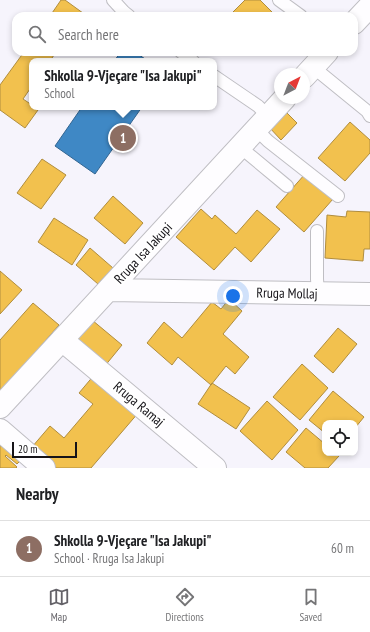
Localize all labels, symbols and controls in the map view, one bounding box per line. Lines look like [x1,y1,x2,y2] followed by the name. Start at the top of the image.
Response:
[12,12,358,56] search box
[26,23,48,45] icon: search
[58,25,119,44] text: Search here
[29,58,217,110] popup
[44,66,202,85] text: Shkolla 9-Vjeçare "Isa Jakupi"
[274,68,310,104] north arrow
[44,85,74,102] text: School
[110,123,136,153] pin: 1
[110,219,176,287] street label: Rruga Isa Jakupi
[256,283,318,303] street label: Rruga Mollaj
[223,286,243,306] your location
[110,377,168,431] street label: Rruga Ramaj
[322,420,358,456] map controls
[322,420,358,456] button: locate
[12,440,77,459] scale bar
[18,442,37,456] text: 20 m
[16,483,59,505] text: Nearby
[54,531,212,550] text: Shkolla 9-Vjeçare "Isa Jakupi"
[26,540,32,557] text: 1
[331,540,354,557] text: 60 m
[54,550,164,567] text: School · Rruga Isa Jakupi
[48,586,70,624] tab: Map
[166,586,204,624] tab: Directions
[299,586,322,624] tab: Saved

